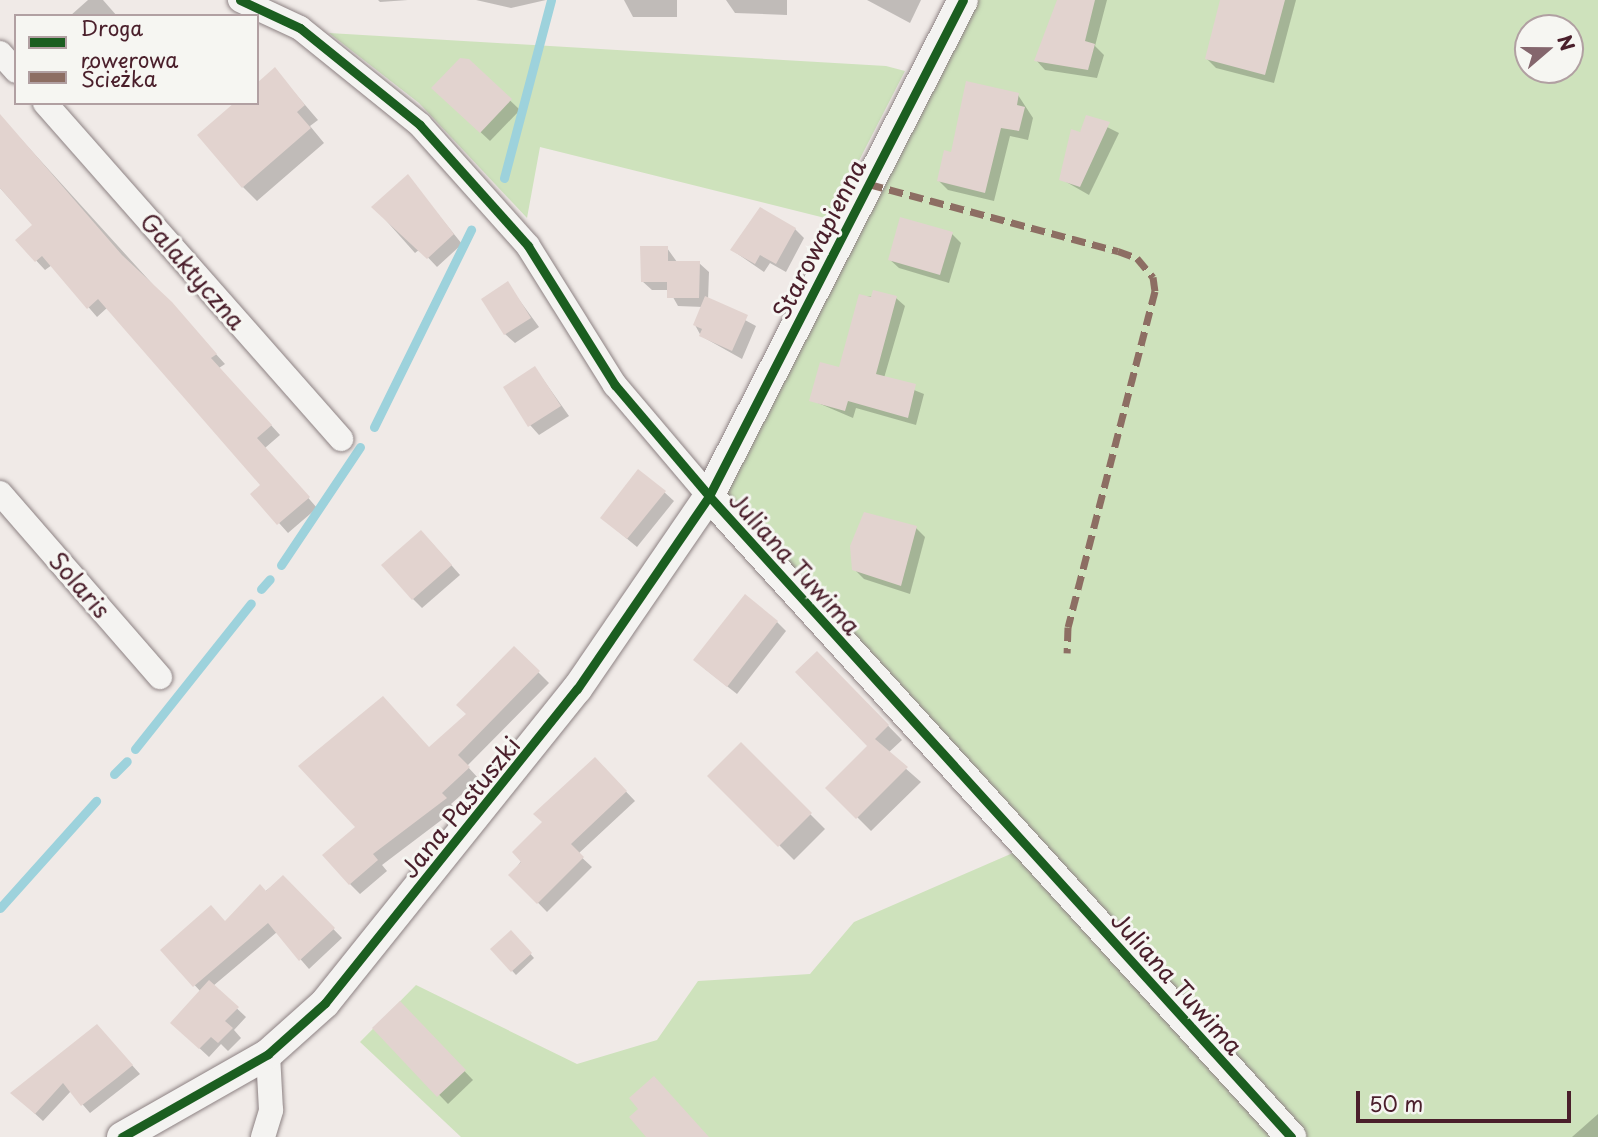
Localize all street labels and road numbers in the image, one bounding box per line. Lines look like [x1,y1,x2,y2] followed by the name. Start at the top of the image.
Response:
[766,154,872,324] street label: Starowapienna
[135,207,251,335] street label: Galaktyczna
[723,485,867,641] street label: Juliana Tuwima
[44,546,116,624] street label: Solaris
[394,731,526,883] street label: Jana Pastuszki
[1105,905,1249,1061] street label: Juliana Tuwima

